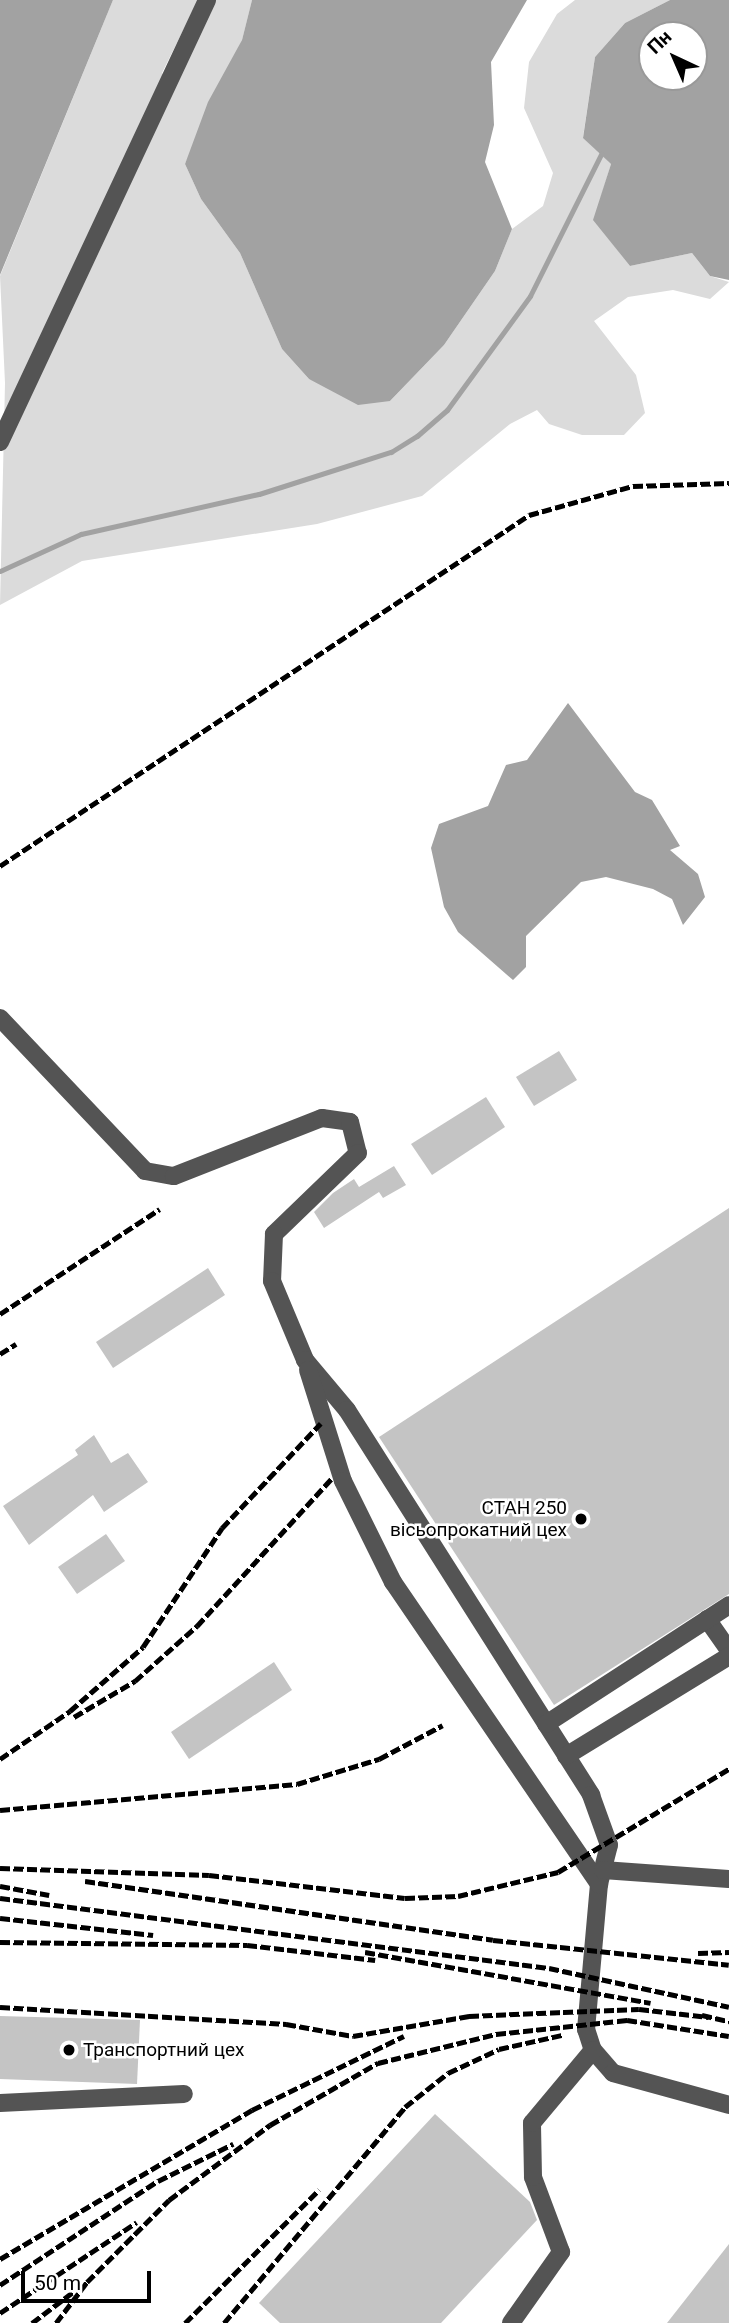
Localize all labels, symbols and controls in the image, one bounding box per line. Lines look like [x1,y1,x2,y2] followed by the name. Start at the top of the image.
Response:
[638,21,708,91] north arrow
[643,25,676,59] text: Пн
[390,1497,567,1541] place label: СТАН 250 вісьопрокатний цех
[573,1511,589,1527] marker: СТАН 250 вісьопрокатний цех
[83,2039,244,2061] place label: Транспортний цех
[61,2042,77,2058] marker: Транспортний цех
[24,2256,154,2300] scale bar
[34,2271,81,2295] text: 50 m

